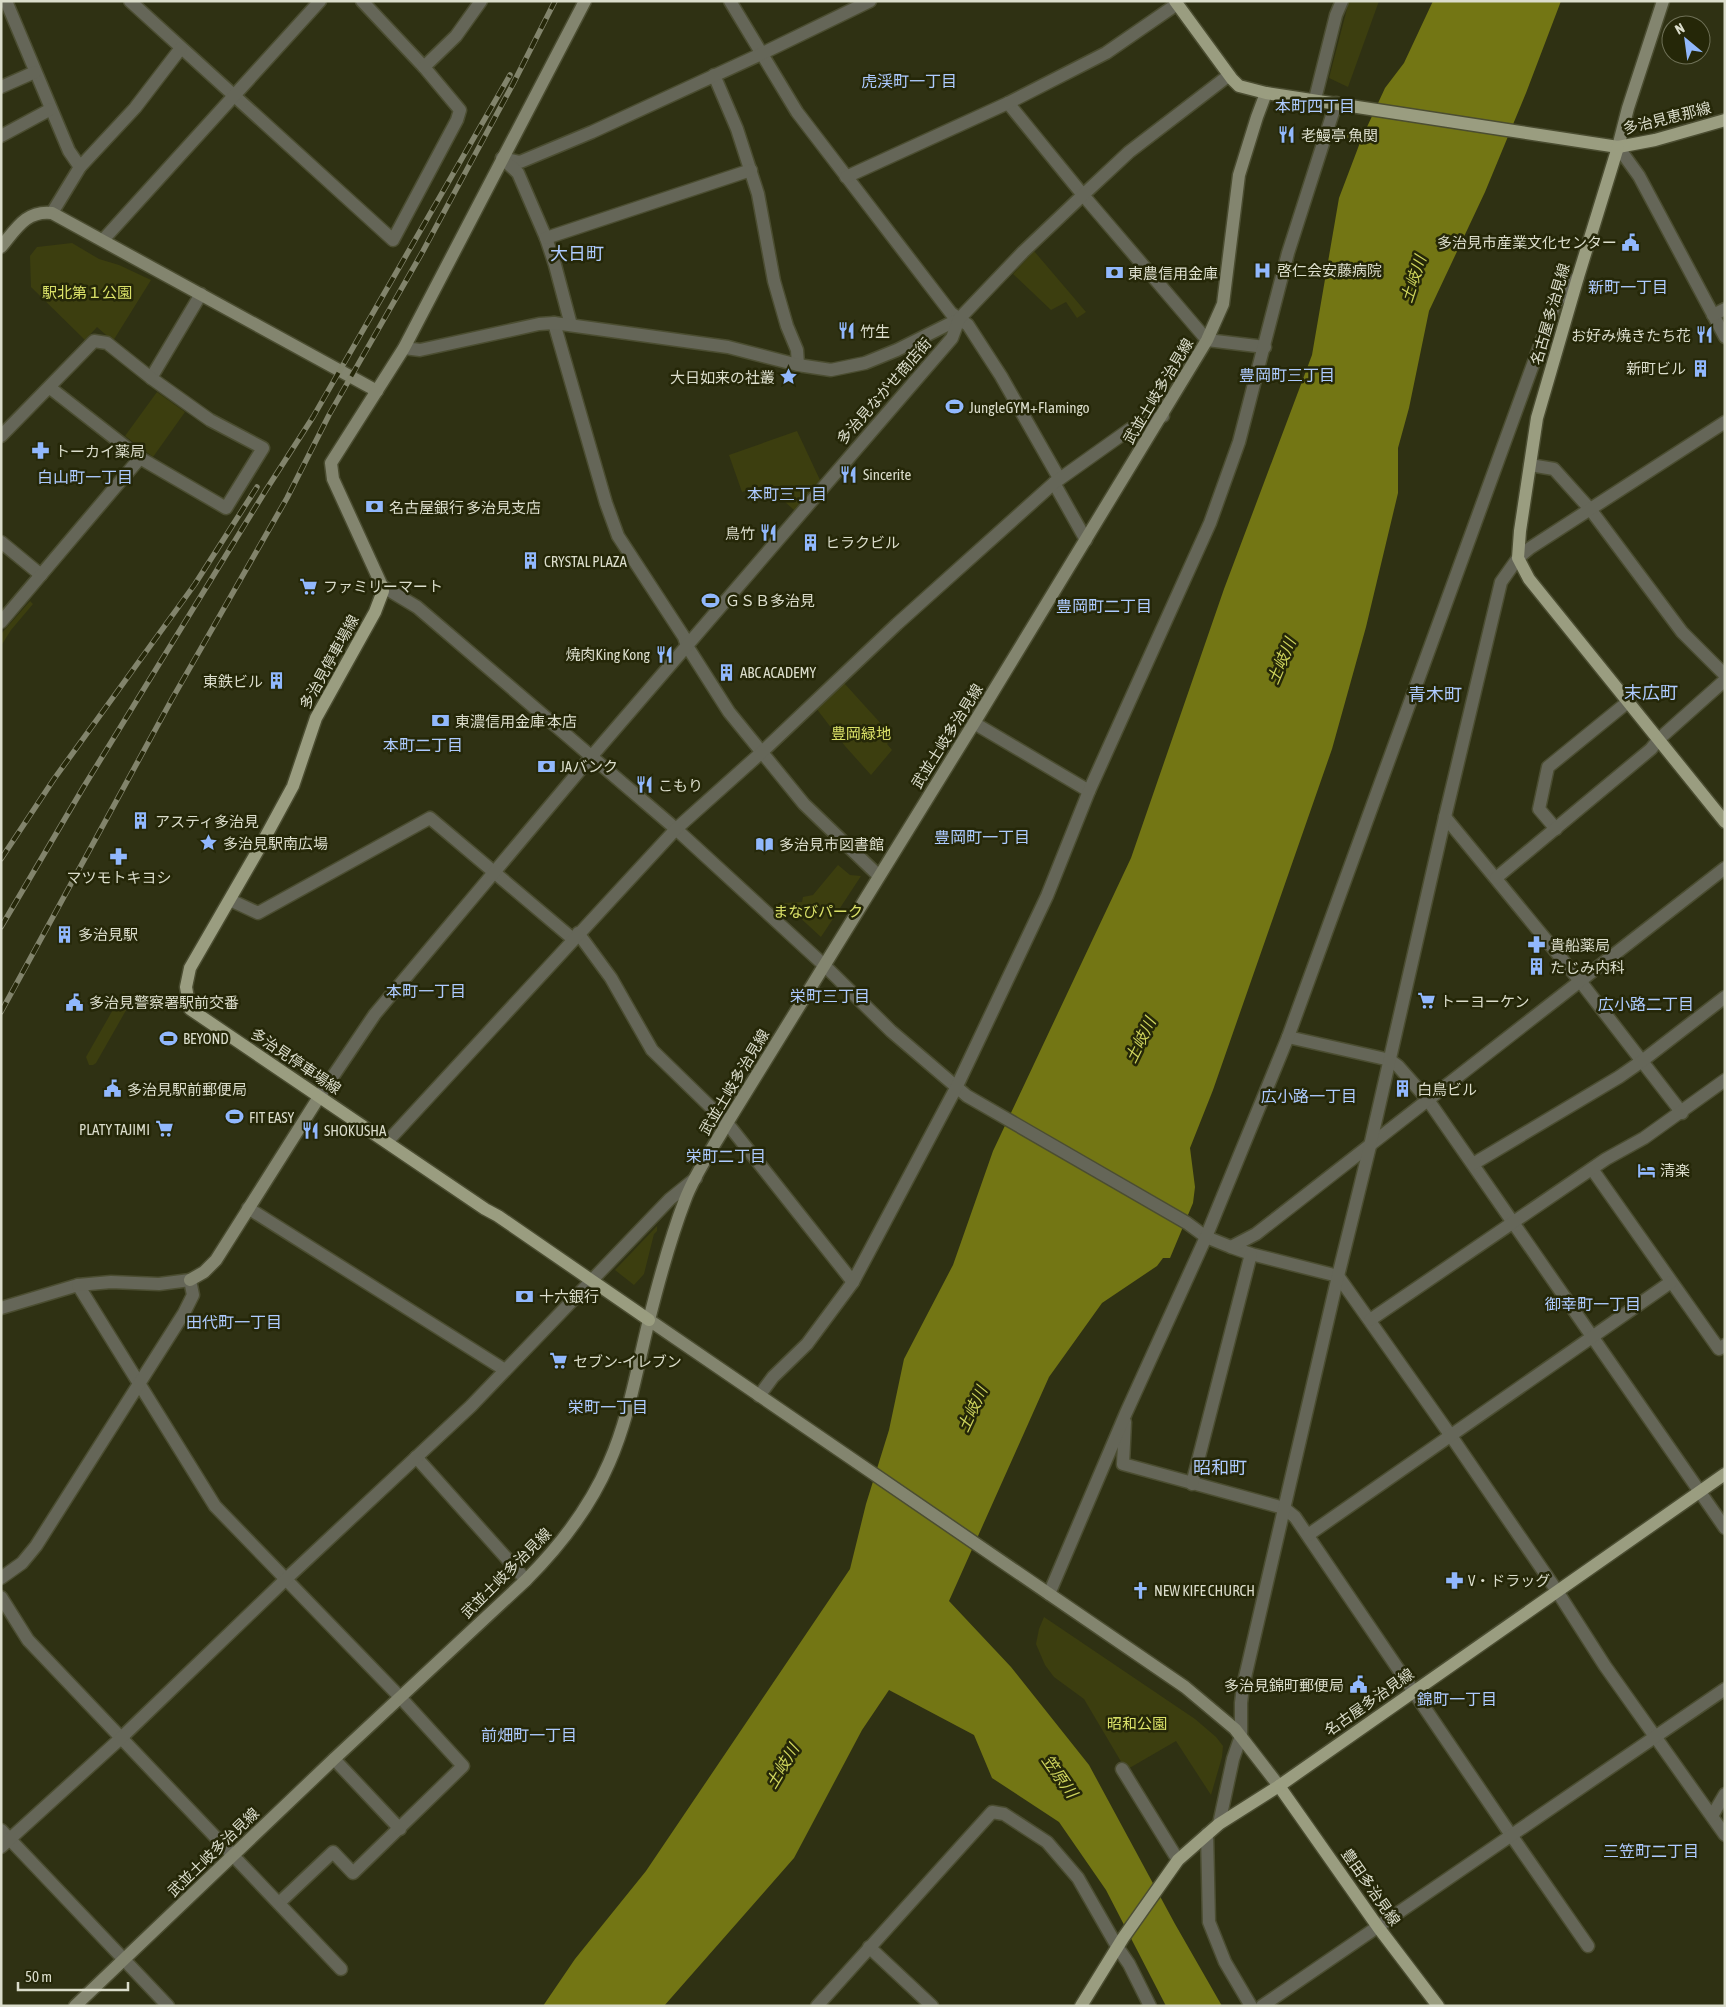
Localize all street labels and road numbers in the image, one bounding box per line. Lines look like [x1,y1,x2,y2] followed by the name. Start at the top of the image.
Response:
[1621,99,1713,137] street label: 多治見恵那線
[1527,261,1573,367] street label: 名古屋多治見線
[833,334,935,448] street label: 多治見ながせ商店街
[1120,335,1196,447] street label: 武並土岐多治見線
[296,612,362,712] street label: 多治見停車場線
[908,681,986,791] street label: 武並土岐多治見線
[248,1025,344,1097] street label: 多治見停車場線
[696,1026,772,1138] street label: 武並土岐多治見線
[458,1525,554,1621] street label: 武並土岐多治見線
[1321,1665,1417,1739] street label: 名古屋多治見線
[164,1804,262,1900] street label: 武並土岐多治見線
[1338,1845,1404,1929] street label: 豊田多治見線

